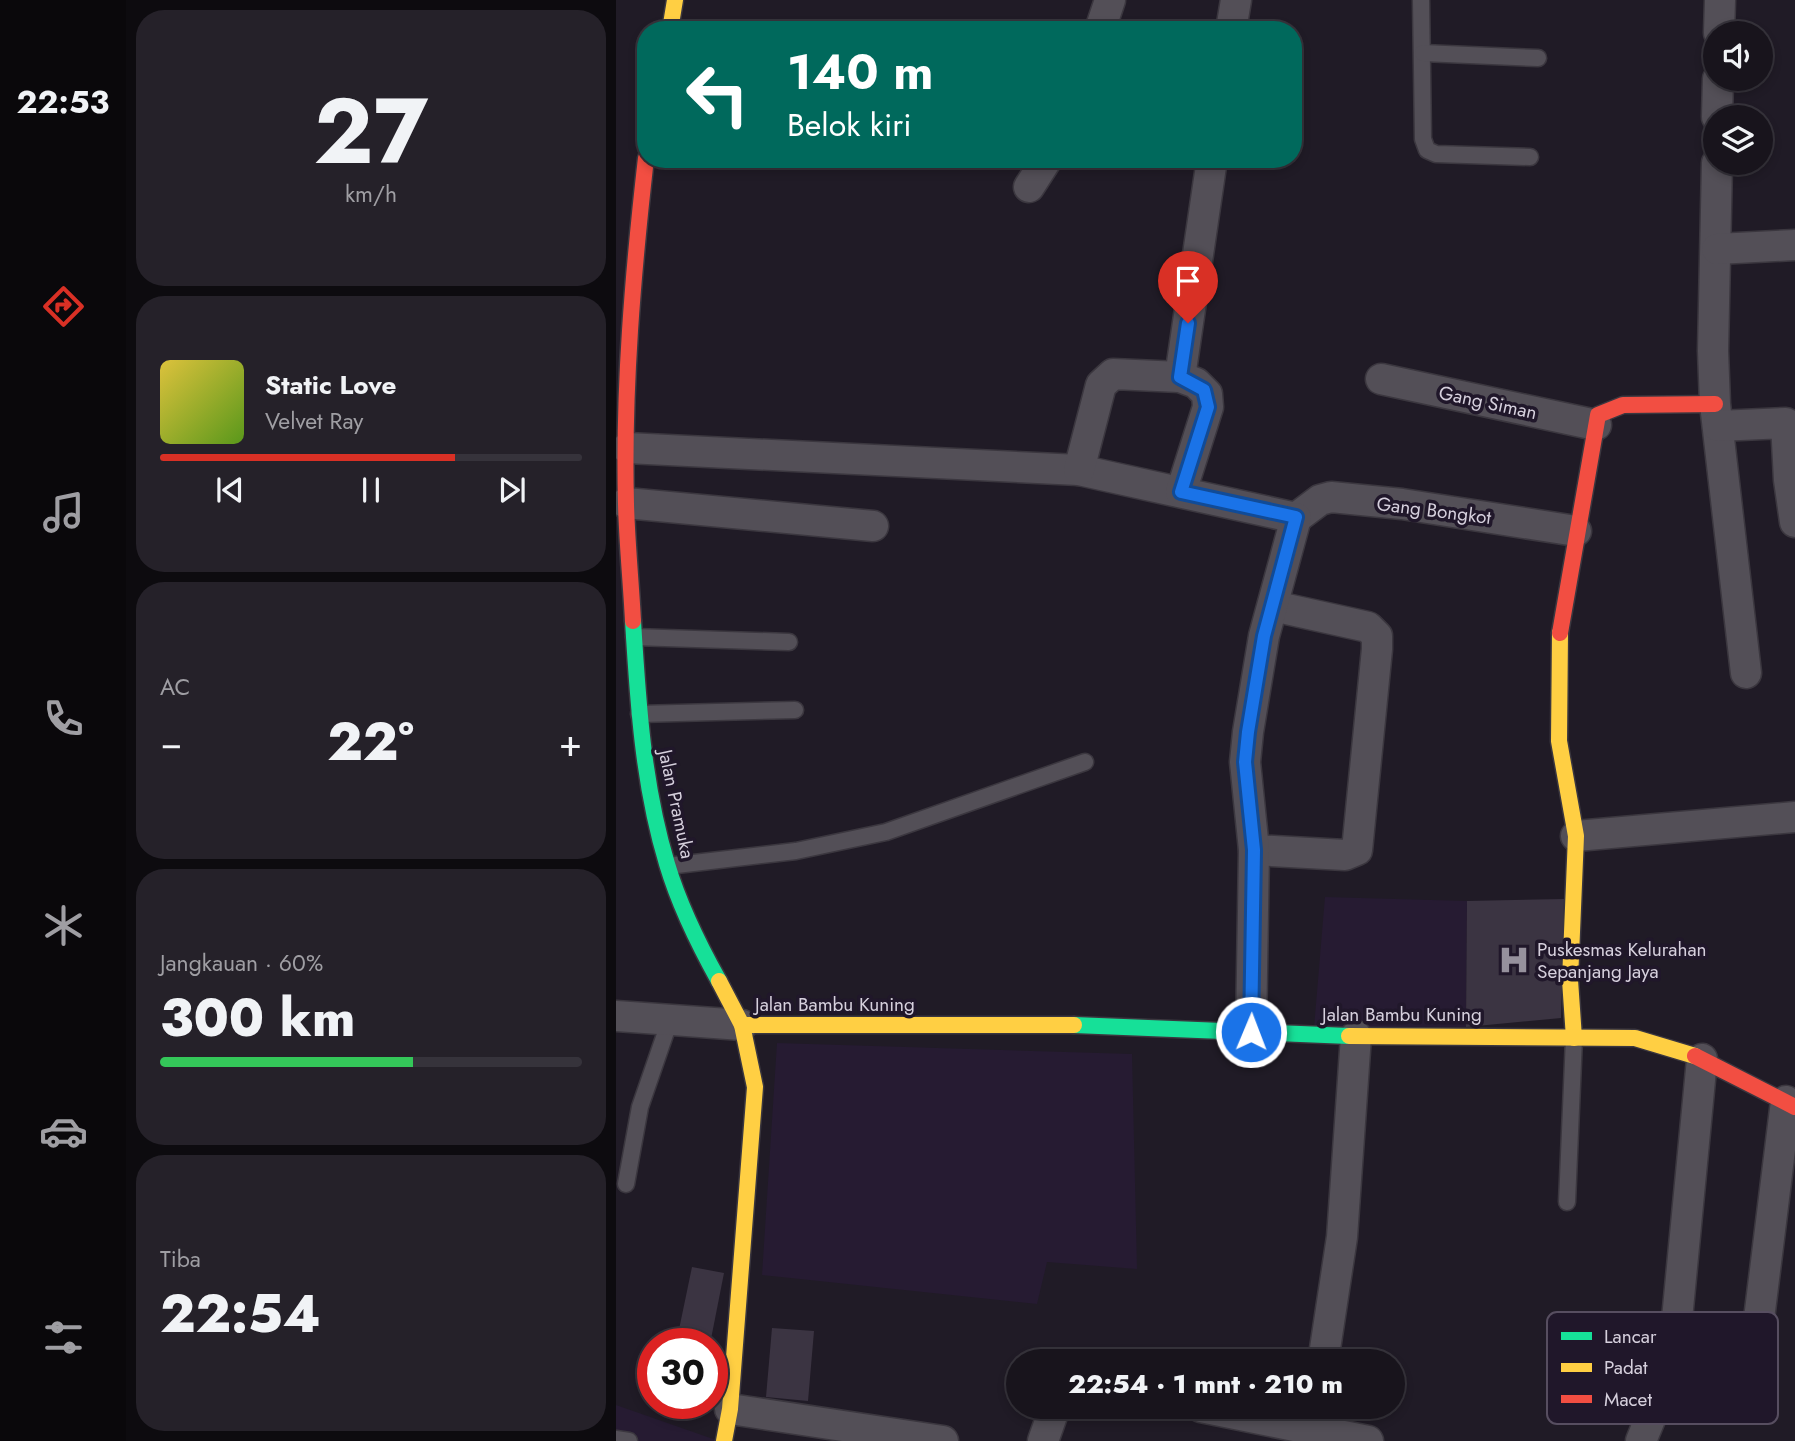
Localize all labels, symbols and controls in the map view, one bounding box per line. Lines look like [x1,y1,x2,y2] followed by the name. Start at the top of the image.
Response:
[1703,21,1773,175] map controls
[1703,21,1773,91] button: sound
[787,37,933,107] text: 140 m
[672,49,763,140] icon: left
[314,66,428,197] text: 27
[17,79,109,125] text: 22:53
[787,102,912,148] text: Belok kiri
[1703,105,1773,175] button: layers
[345,177,397,211] text: km/h
[1158,251,1218,323] pin
[1169,262,1207,300] icon: arrive
[39,282,88,331] icon: directions
[265,366,397,404] text: Static Love
[1436,379,1539,426] street label: Gang Siman
[265,404,363,438] text: Velvet Ray
[211,471,249,509] icon: previous
[352,471,390,509] icon: pause
[493,471,531,509] icon: next
[39,488,88,537] icon: music
[1375,490,1493,531] street label: Gang Bongkot
[160,670,190,704] text: AC
[39,694,88,743] icon: phone
[327,704,414,780] text: 22°
[160,715,182,770] text: −
[559,715,582,770] text: +
[651,744,701,861] street label: Jalan Pramuka
[39,901,88,950] icon: climate
[1537,936,1707,985] place label: Puskesmas Kelurahan Sepanjang Jaya
[1497,943,1531,977] hospital icon: Puskesmas Kelurahan Sepanjang Jaya
[160,946,323,980] text: Jangkauan · 60%
[160,980,355,1056] text: 300 km
[752,991,915,1018] street label: Jalan Bambu Kuning
[1214,995,1288,1069] position arrow
[1319,1001,1482,1028] street label: Jalan Bambu Kuning
[39,1107,88,1156] icon: car
[160,1242,201,1276] text: Tiba
[160,1276,321,1352] text: 22:54
[1547,1312,1778,1424] legend
[39,1313,88,1362] icon: filters
[1604,1323,1657,1350] text: Lancar
[637,1328,728,1419] speed limit sign: 30
[1604,1354,1648,1381] text: Padat
[1068,1365,1343,1403] text: 22:54 · 1 mnt · 210 m
[1604,1386,1652,1413] text: Macet

